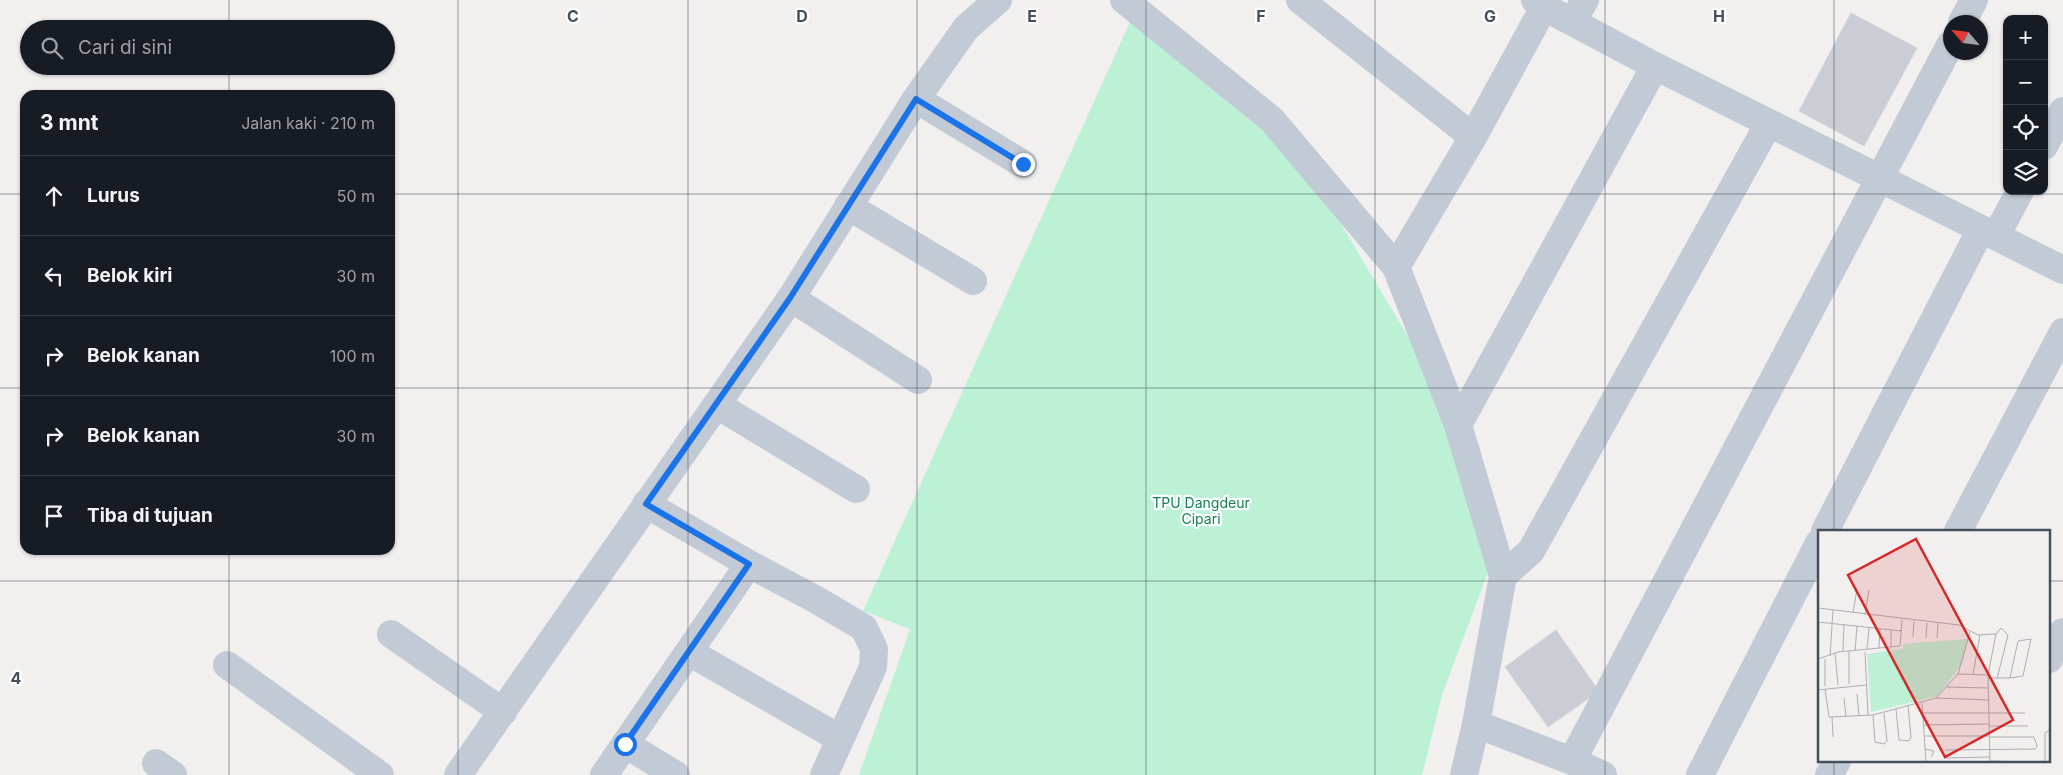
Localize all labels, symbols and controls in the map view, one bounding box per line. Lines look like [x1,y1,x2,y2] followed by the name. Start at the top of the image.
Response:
[567,6,579,26] text: C
[796,6,808,26] text: D
[1027,6,1037,26] text: E
[1256,6,1266,26] text: F
[1484,6,1496,26] text: G
[1713,6,1725,26] text: H
[1943,15,1988,60] north arrow
[2003,15,2048,195] map controls
[2003,15,2048,60] button: +
[20,20,395,75] search box
[38,34,66,62] icon: search
[78,36,172,59] text: Cari di sini
[2003,60,2048,105] button: −
[2003,105,2048,150] button: locate
[40,110,98,135] text: 3 mnt
[241,113,375,133] text: Jalan kaki · 210 m
[2003,150,2048,195] button: layers
[1012,153,1035,176] route end
[40,182,68,210] icon: ahead
[87,184,140,207] text: Lurus
[337,186,375,206] text: 50 m
[40,262,68,290] icon: left
[87,264,172,287] text: Belok kiri
[337,266,375,286] text: 30 m
[40,342,68,370] icon: right
[87,344,200,367] text: Belok kanan
[330,346,375,366] text: 100 m
[40,422,68,450] icon: right
[87,424,200,447] text: Belok kanan
[337,426,375,446] text: 30 m
[1152,494,1250,527] park label: TPU Dangdeur Cipari
[40,502,68,530] icon: arrive
[87,504,213,527] text: Tiba di tujuan
[1818,530,2050,762] inset map
[11,668,22,688] text: 4
[614,733,637,756] route start

